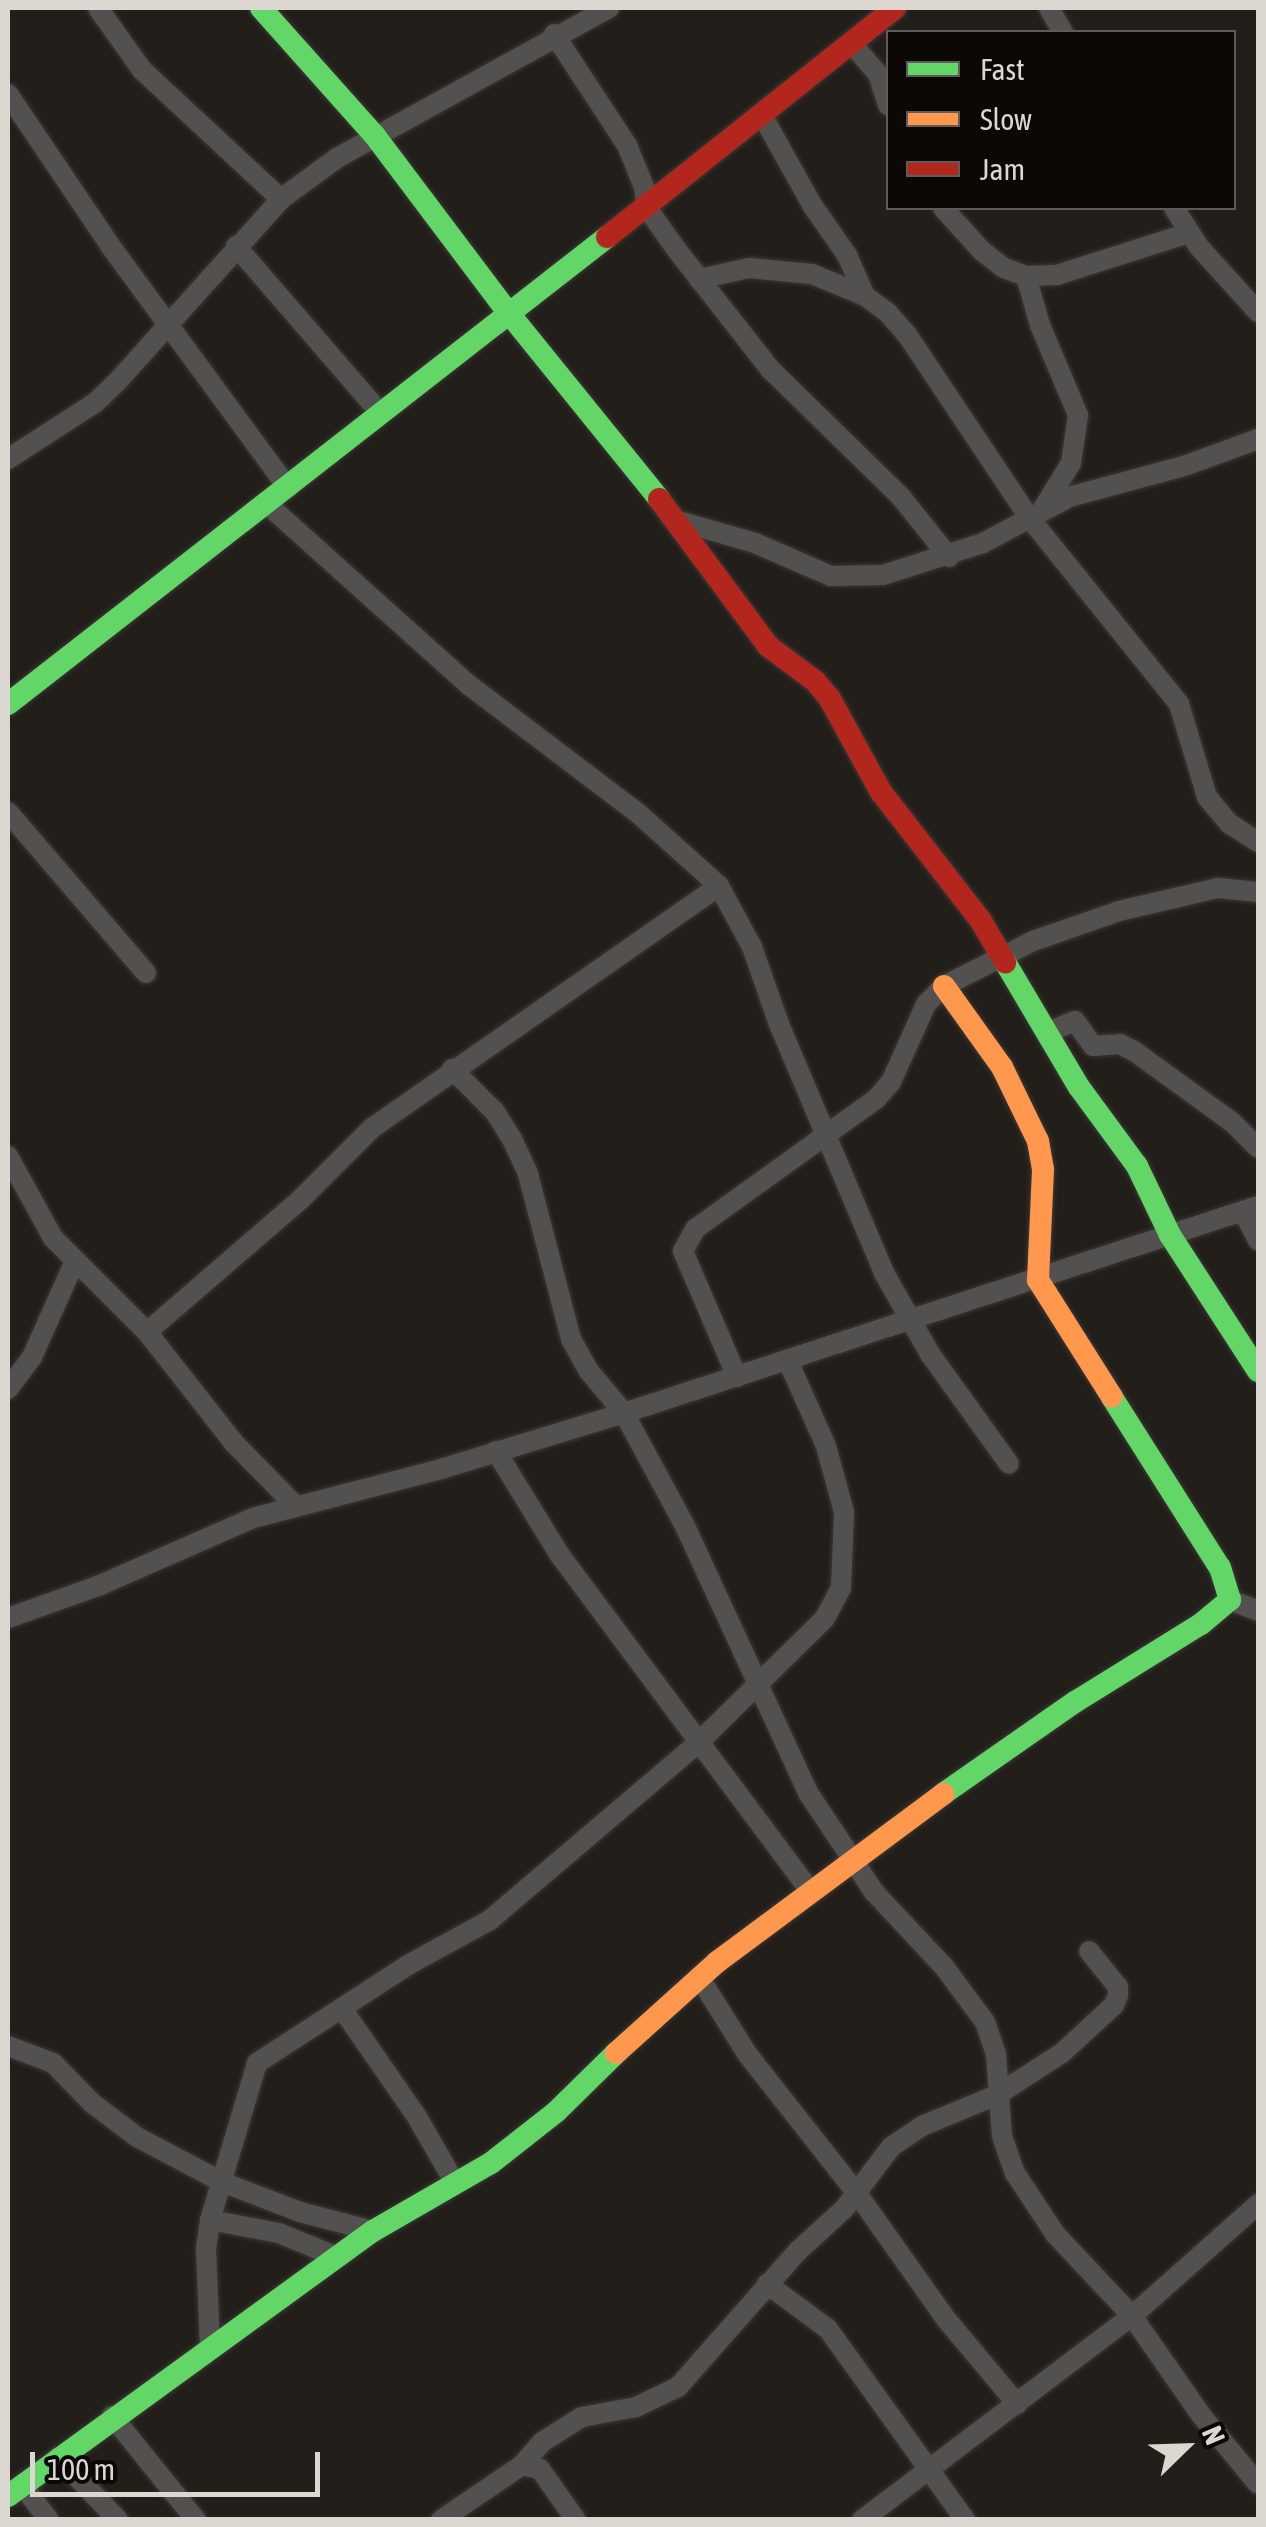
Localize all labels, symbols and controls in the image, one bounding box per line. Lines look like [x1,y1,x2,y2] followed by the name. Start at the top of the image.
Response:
[886,30,1236,210] legend
[980,52,1025,86] text: Fast
[980,102,1032,136] text: Slow
[980,152,1025,186] text: Jam
[1136,2397,1236,2497] north arrow
[1196,2421,1232,2449] text: N
[35,2432,325,2494] scale bar
[47,2452,115,2486] text: 100 m

